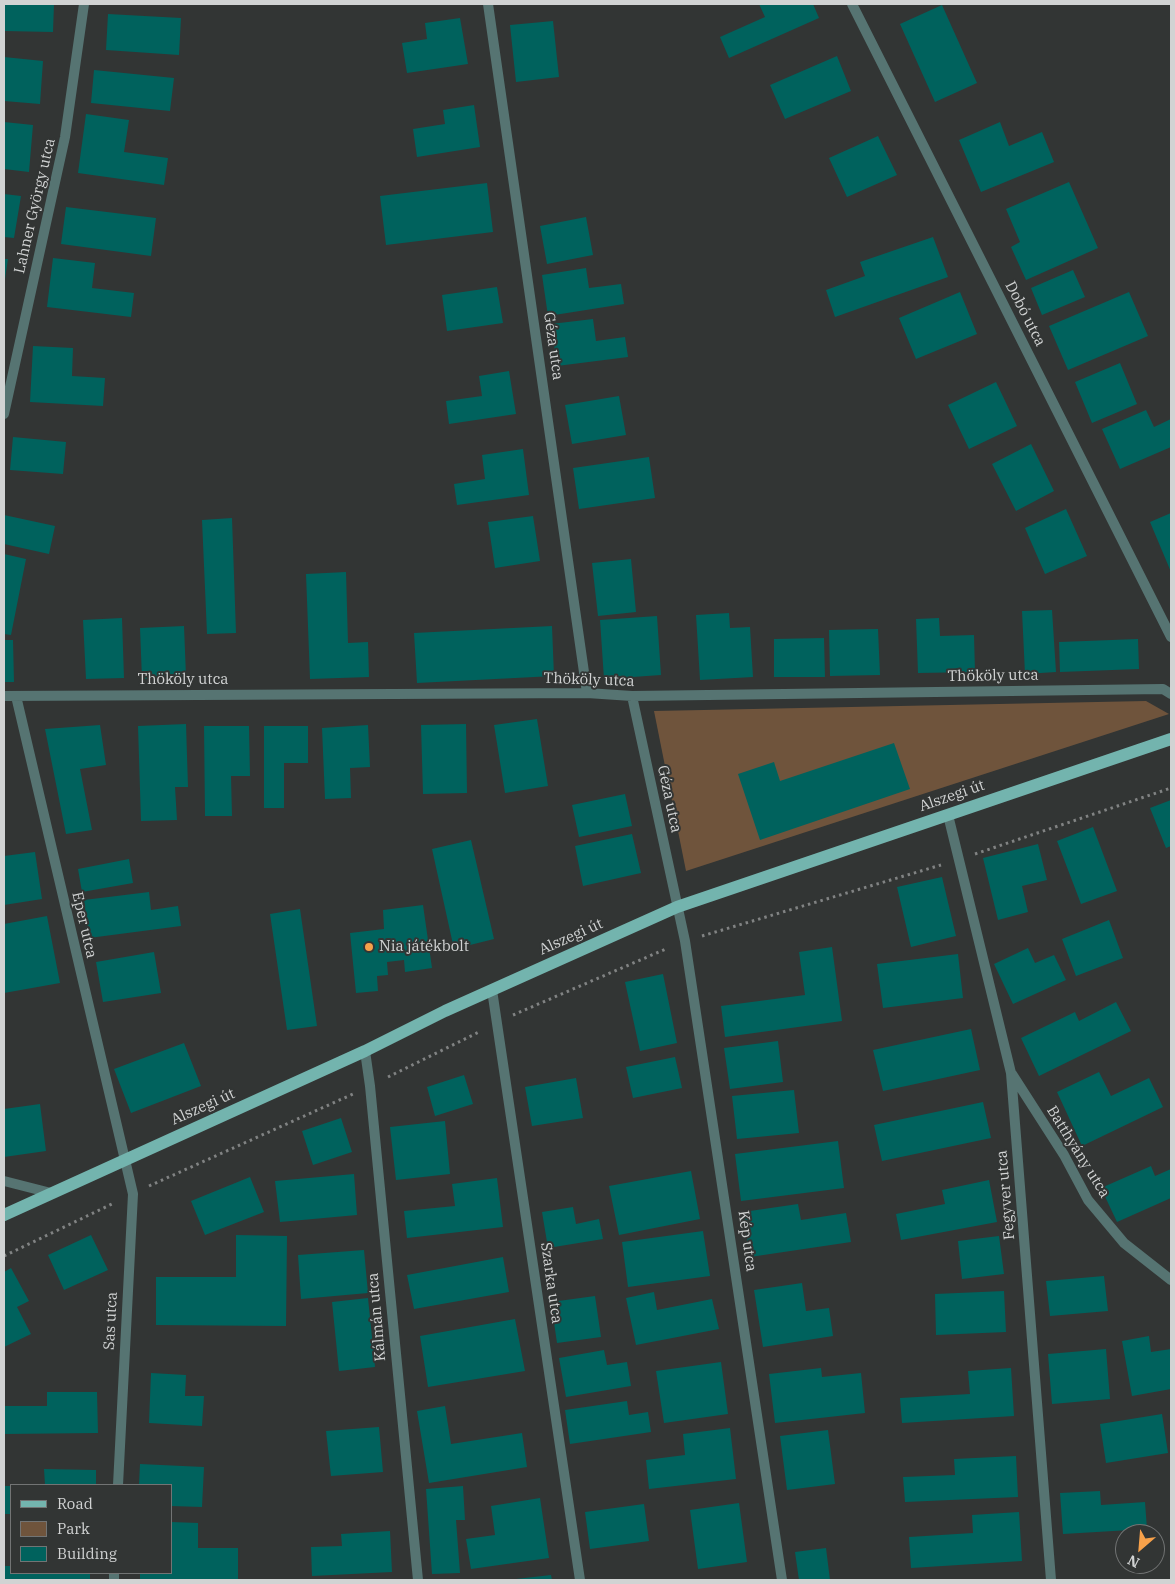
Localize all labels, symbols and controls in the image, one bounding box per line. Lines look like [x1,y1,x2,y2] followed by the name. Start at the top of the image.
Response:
[11,137,59,275] street label: Lahner György utca
[1001,278,1049,350] street label: Dobó utca
[539,311,567,381] street label: Géza utca
[947,666,1039,686] street label: Thököly utca
[543,669,635,691] street label: Thököly utca
[137,671,229,689] street label: Thököly utca
[653,764,685,834] street label: Géza utca
[917,776,987,816] street label: Alszegi út
[68,890,100,960] street label: Eper utca
[536,915,606,959] street label: Alszegi út
[379,938,469,956] place label: Nia játékbolt
[363,941,375,953] marker: Nia játékbolt
[168,1085,238,1129] street label: Alszegi út
[1043,1103,1113,1201] street label: Batthyány utca
[993,1149,1019,1241] street label: Fegyver utca
[734,1209,760,1273] street label: Kép utca
[536,1241,566,1325] street label: Szarka utca
[364,1272,390,1362] street label: Kálmán utca
[100,1291,122,1351] street label: Sas utca
[10,1484,172,1574] legend
[57,1494,93,1513] text: Road
[57,1519,90,1538] text: Park
[1115,1524,1165,1574] north arrow
[57,1544,117,1563] text: Building
[1125,1551,1143,1572] text: N

